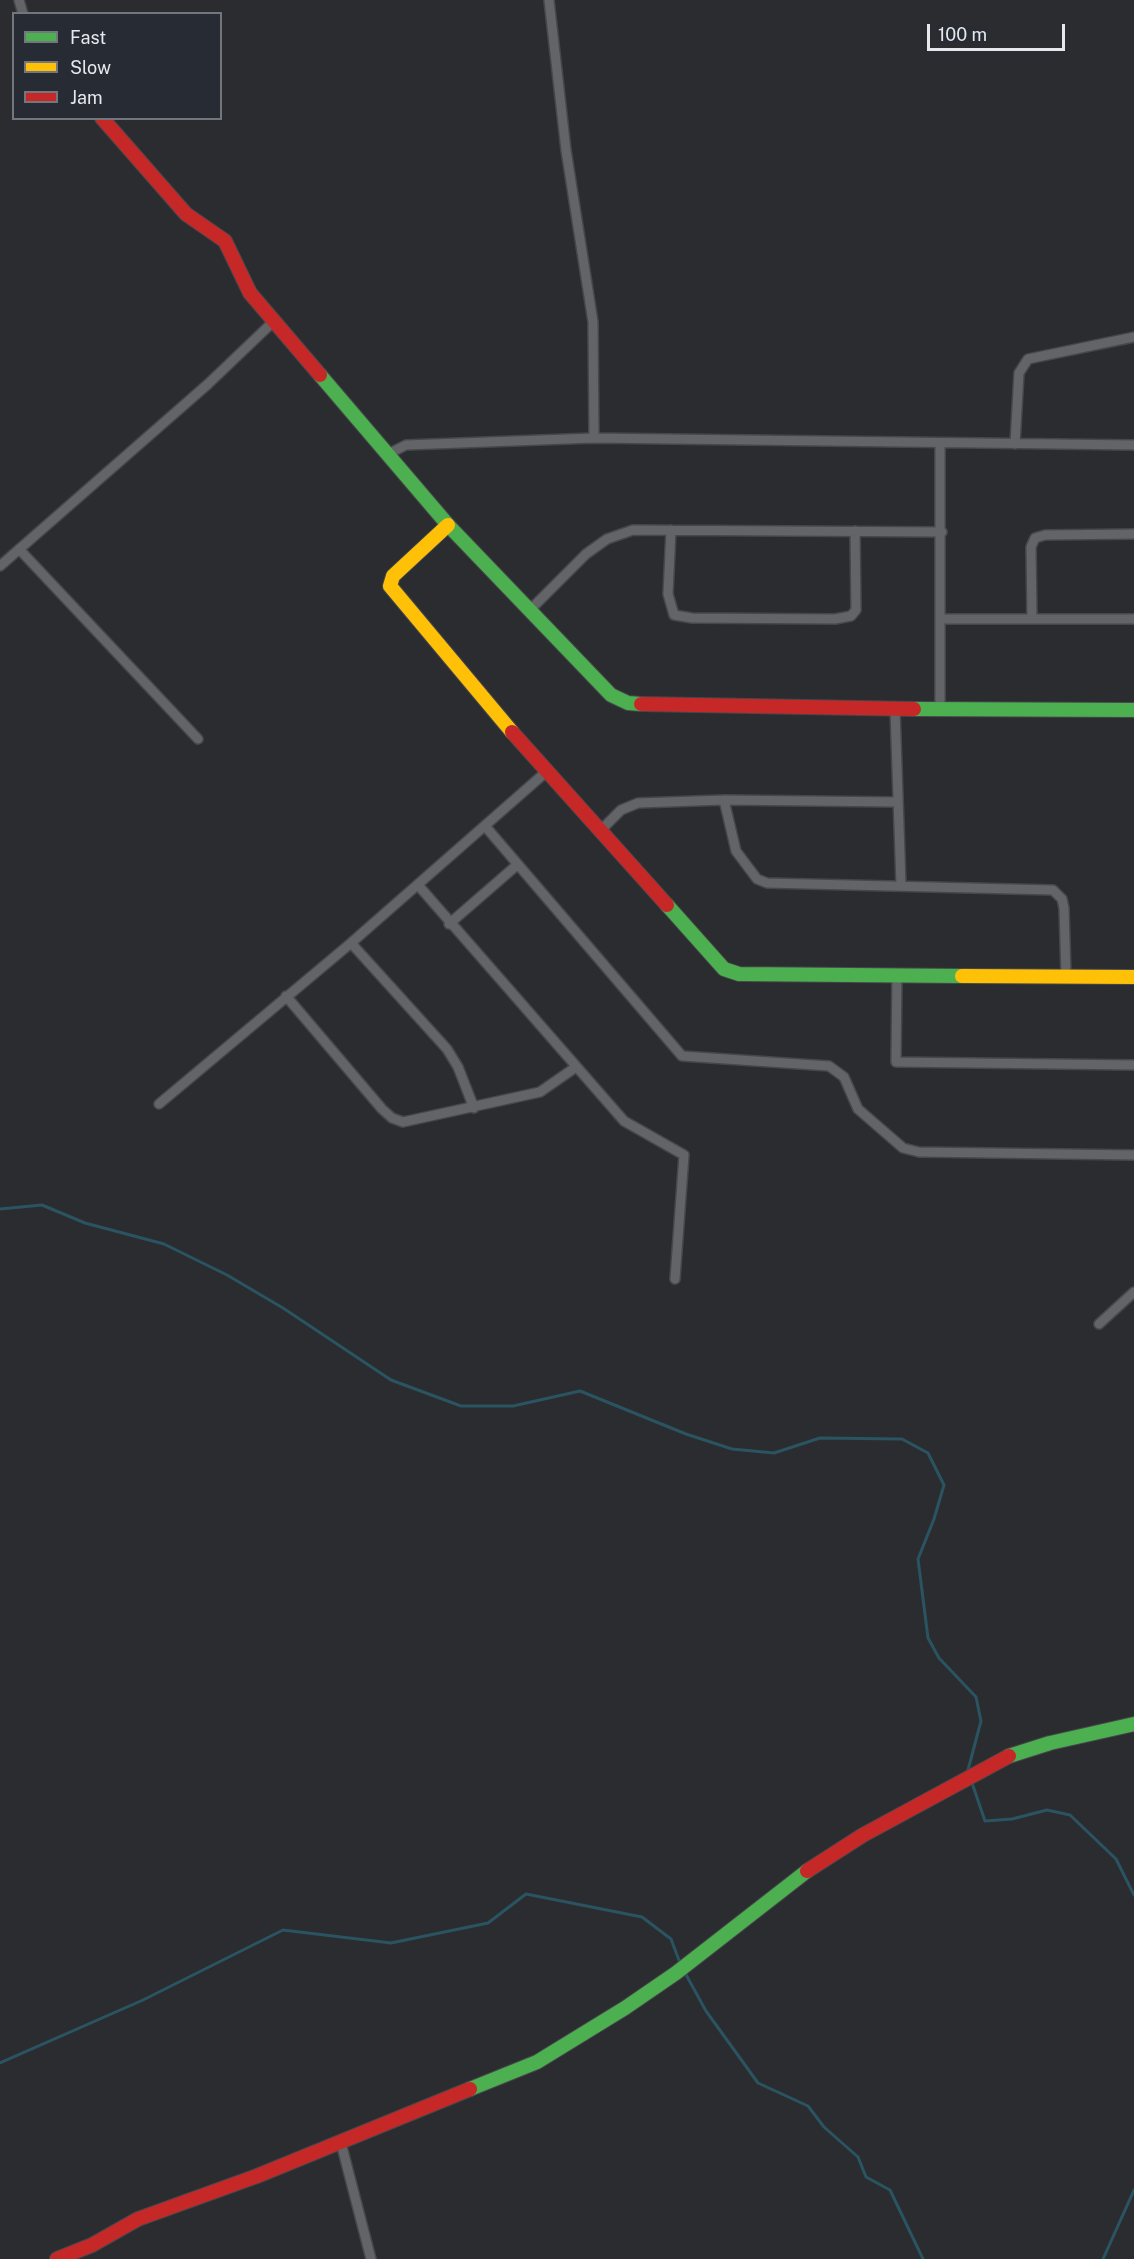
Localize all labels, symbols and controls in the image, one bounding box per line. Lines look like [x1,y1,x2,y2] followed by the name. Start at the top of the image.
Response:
[12,12,222,120] legend
[930,12,1068,50] scale bar
[938,24,987,45] text: 100 m
[70,27,106,48] text: Fast
[70,57,111,78] text: Slow
[70,87,103,108] text: Jam

